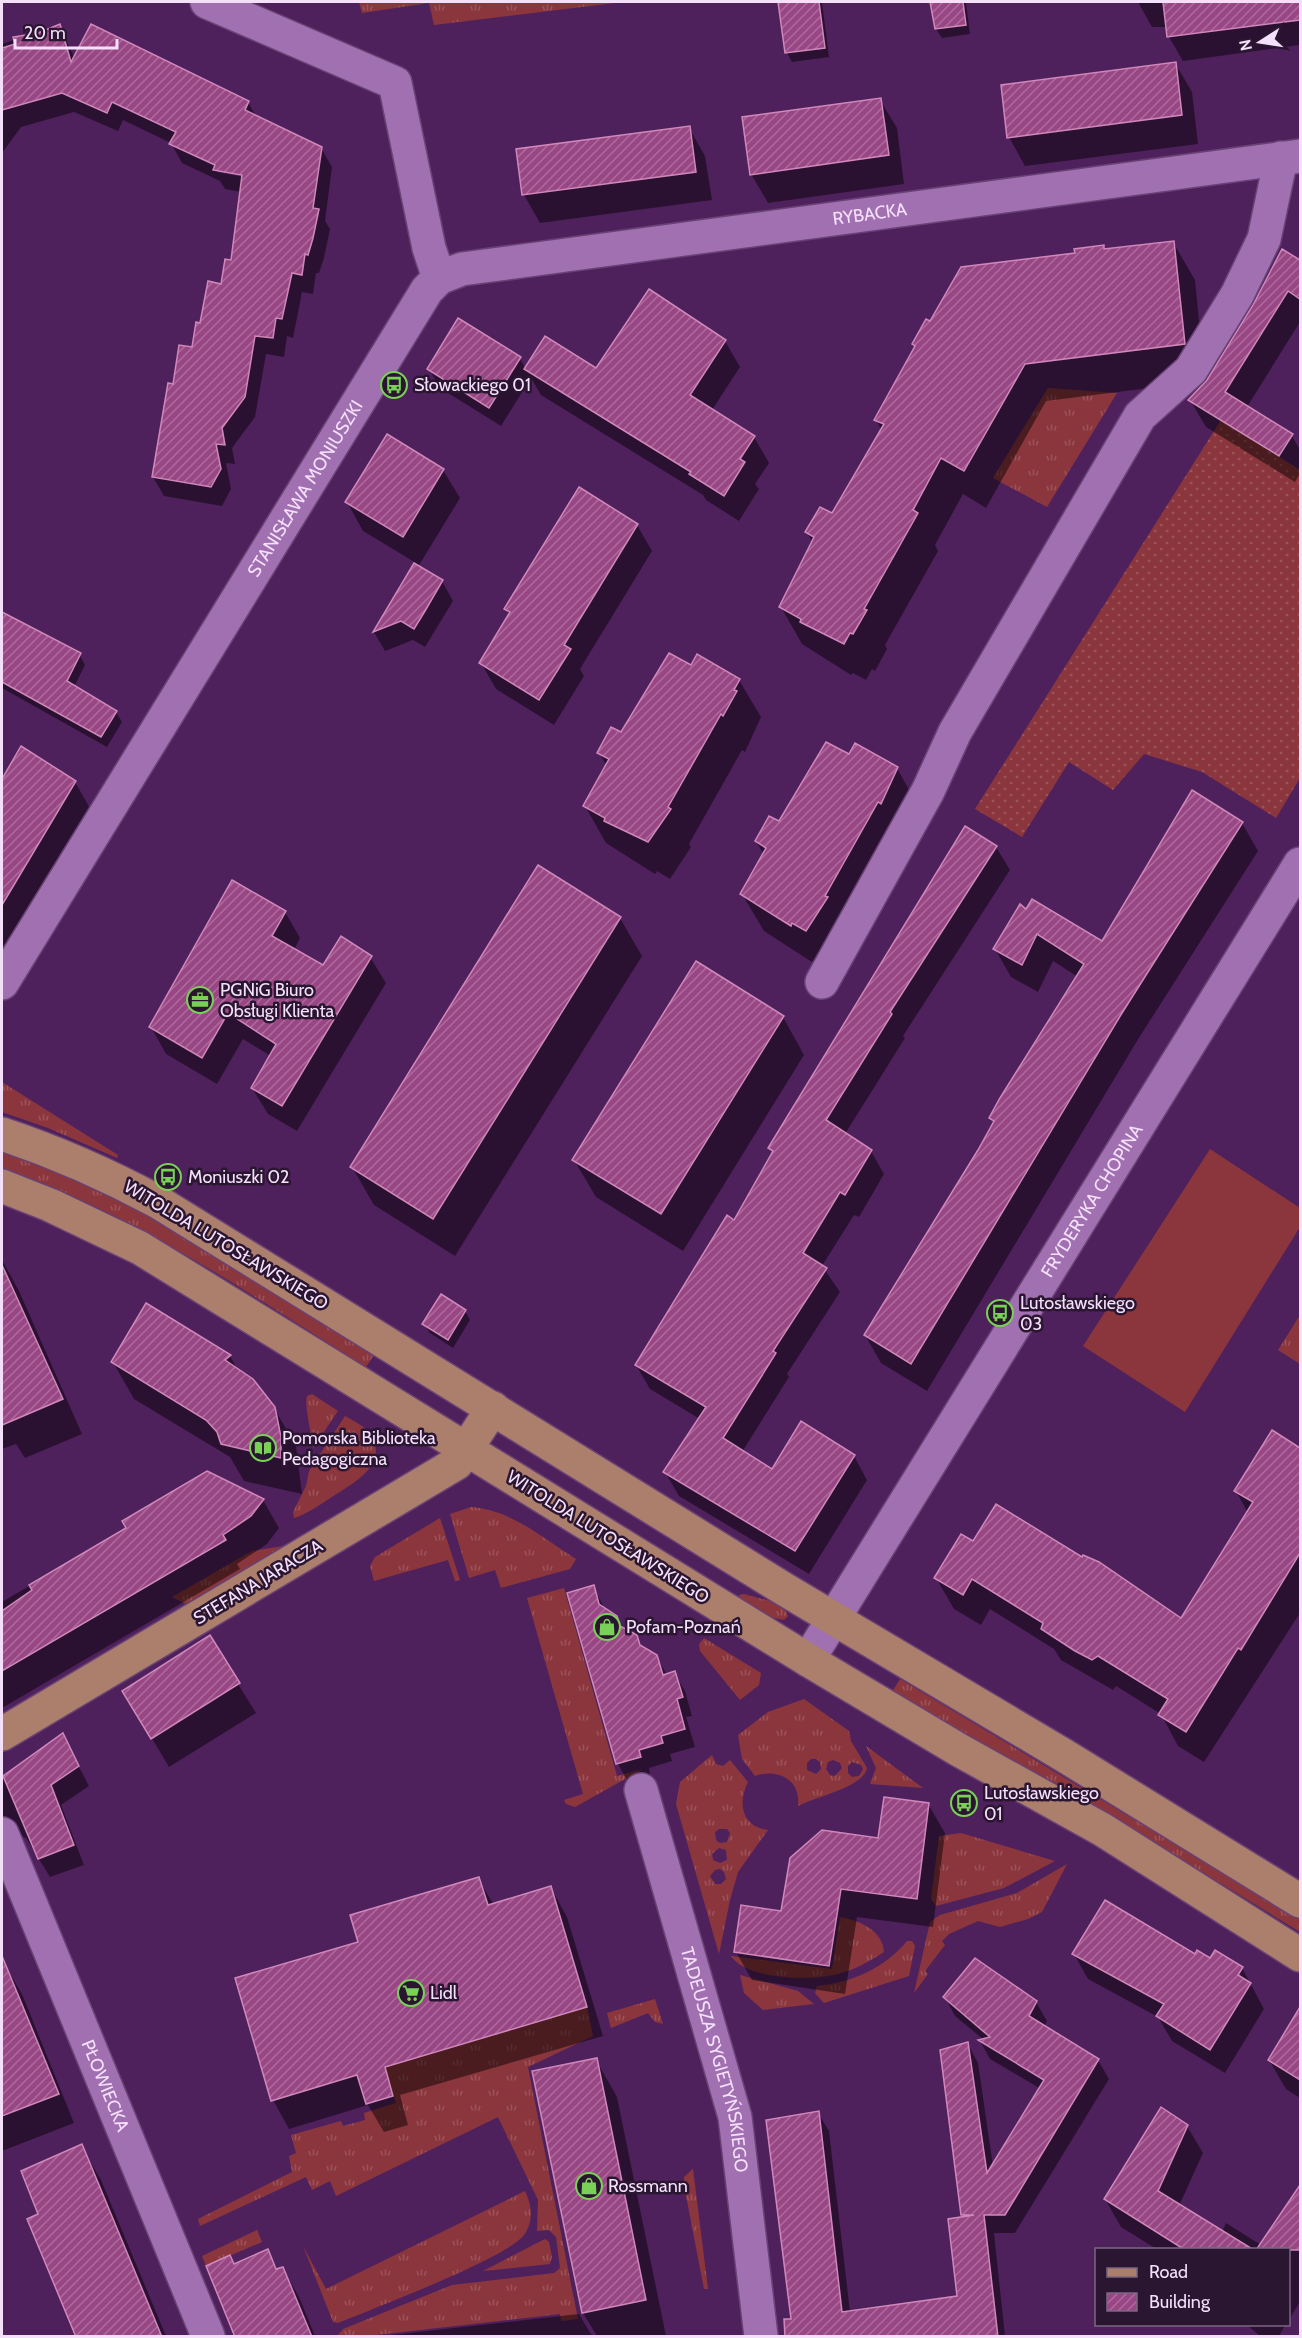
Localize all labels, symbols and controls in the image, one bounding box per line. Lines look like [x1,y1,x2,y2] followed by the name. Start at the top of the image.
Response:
[15,12,117,50] scale bar
[1230,12,1290,72] north arrow
[24,22,66,44] text: 20 m
[1235,38,1256,53] text: N
[831,198,908,230] street label: RYBACKA
[379,370,409,400] bus stop icon: Słowackiego 01
[414,374,531,396] place label: Słowackiego 01
[243,396,368,581] street label: STANISŁAWA MONIUSZKI
[220,979,334,1022] place label: PGNiG Biuro Obsługi Klienta
[185,985,215,1015] office icon: PGNiG Biuro Obsługi Klienta
[1036,1120,1148,1281] street label: FRYDERYKA CHOPINA
[153,1162,183,1192] bus stop icon: Moniuszki 02
[188,1166,289,1188] place label: Moniuszki 02
[120,1175,332,1315] street label: WITOLDA LUTOSŁAWSKIEGO
[1020,1292,1135,1335] place label: Lutosławskiego 03
[985,1298,1015,1328] bus stop icon: Lutosławskiego 03
[282,1427,436,1470] place label: Pomorska Biblioteka Pedagogiczna
[248,1433,278,1463] library icon: Pomorska Biblioteka Pedagogiczna
[503,1466,713,1609] street label: WITOLDA LUTOSŁAWSKIEGO
[189,1535,327,1629] street label: STEFANA JARACZA
[592,1612,622,1642] shop icon: Pofam-Poznań
[626,1616,741,1638] place label: Pofam-Poznań
[984,1782,1099,1825] place label: Lutosławskiego 01
[949,1788,979,1818] bus stop icon: Lutosławskiego 01
[676,1945,753,2174] street label: TADEUSZA SYGIETYŃSKIEGO
[396,1978,426,2008] supermarket icon: Lidl
[430,1982,458,2004] place label: Lidl
[77,2037,134,2135] street label: PŁOWIECKA
[574,2171,604,2201] shop icon: Rossmann
[608,2175,688,2197] place label: Rossmann
[1095,2248,1290,2326] legend
[1149,2261,1188,2283] text: Road
[1149,2291,1211,2313] text: Building

